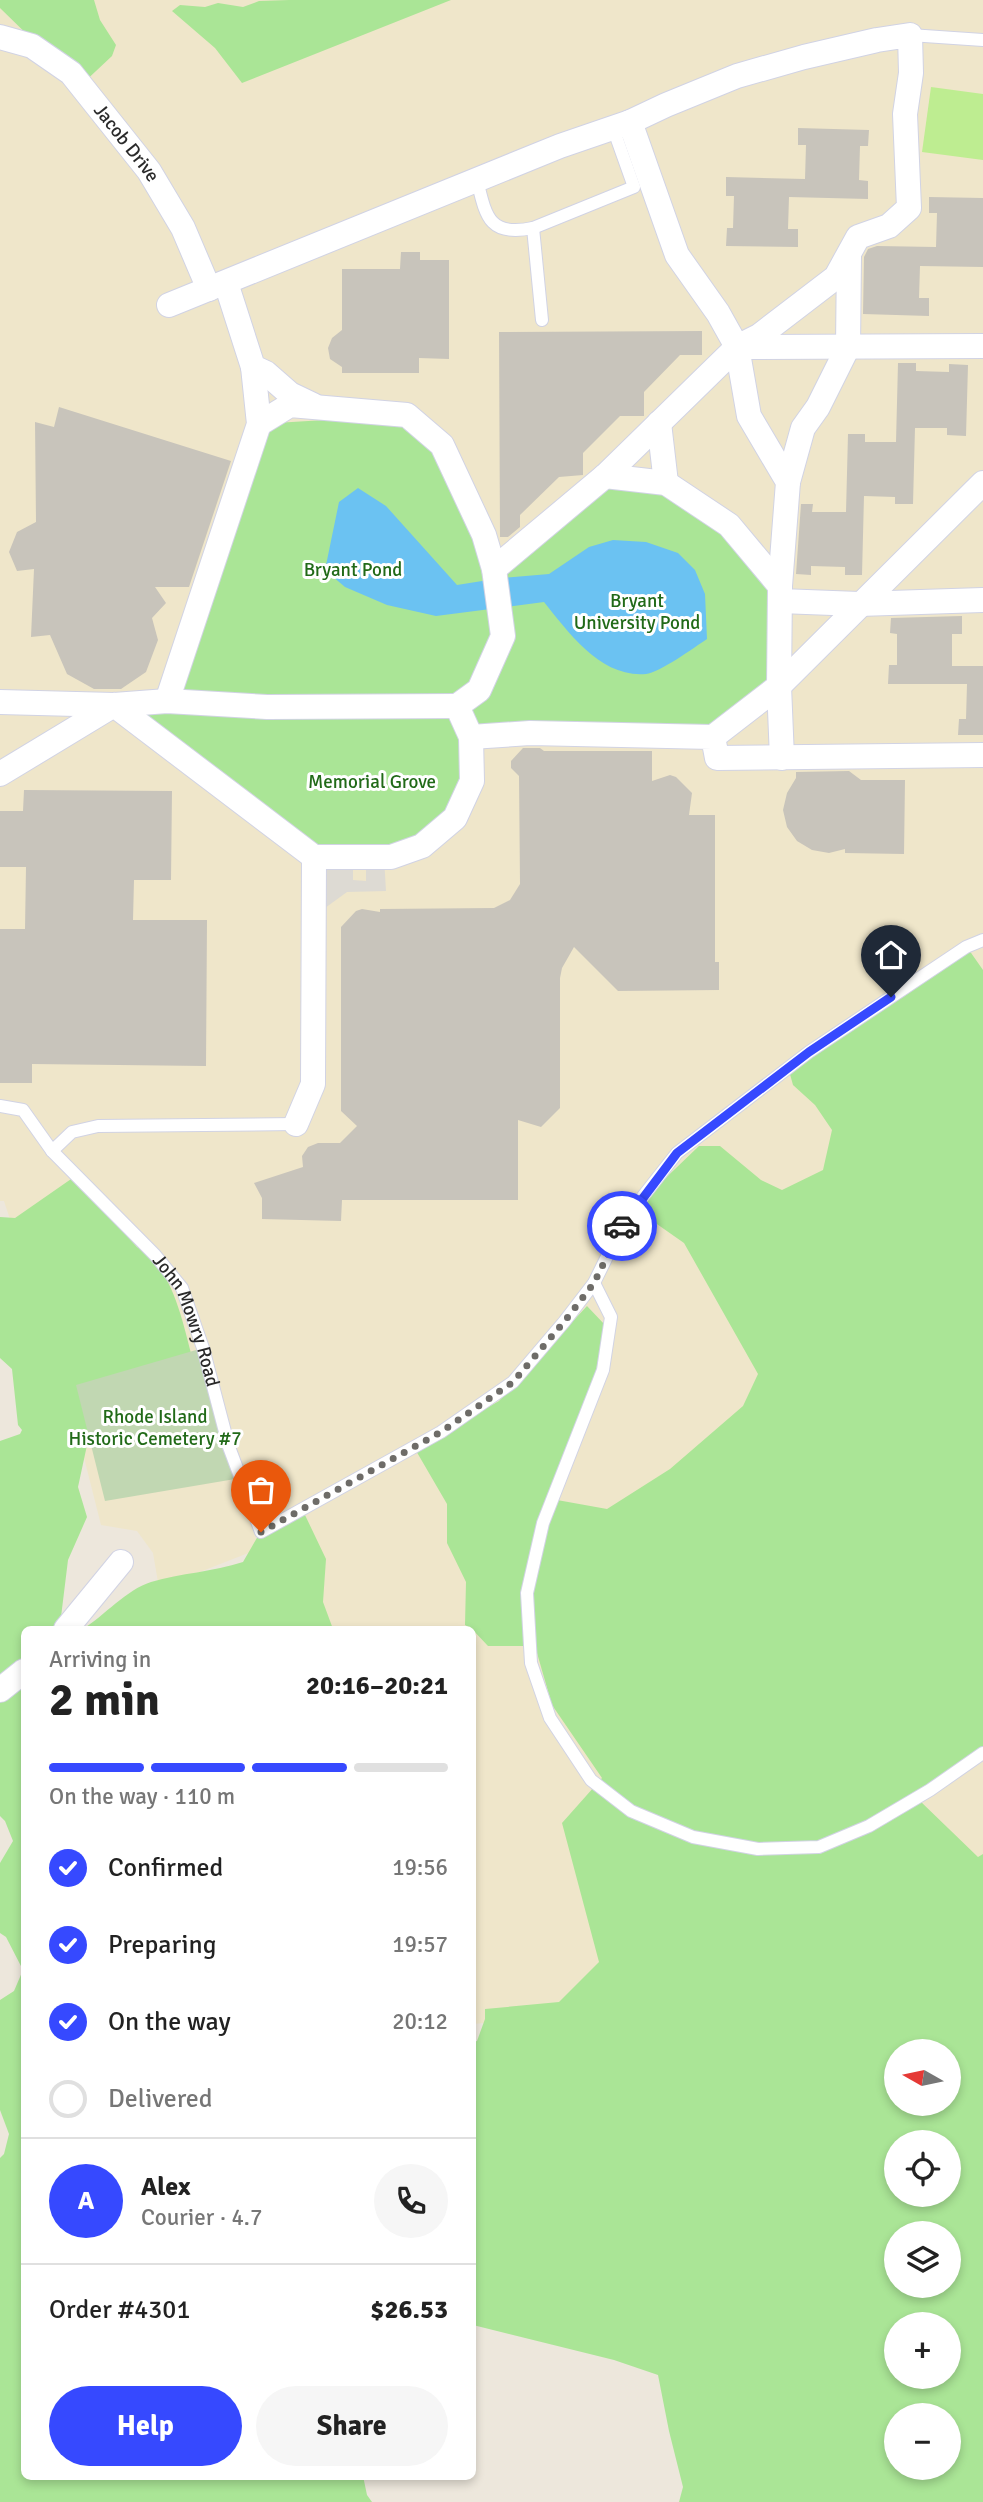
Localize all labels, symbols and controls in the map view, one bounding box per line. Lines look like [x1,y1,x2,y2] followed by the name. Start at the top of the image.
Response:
[88,99,165,186] street label: Jacob Drive
[304,558,402,582] park label: Bryant Pond
[574,589,700,635] park label: Bryant University Pond
[308,770,436,794] park label: Memorial Grove
[861,925,921,997] pin
[872,936,910,974] icon: home
[587,1191,657,1261] courier
[603,1207,641,1245] icon: car
[147,1249,225,1389] street label: John Mowry Road
[69,1405,241,1451] park label: Rhode Island Historic Cemetery #7
[231,1460,291,1532] pin
[242,1471,280,1509] icon: bag
[49,1645,151,1674] text: Arriving in
[306,1670,448,1702] text: 20:16–20:21
[49,1672,160,1728] text: 2 min
[49,1782,235,1811] text: On the way · 110 m
[49,1849,87,1887] icon: check
[108,1852,223,1884] text: Confirmed
[392,1853,448,1882] text: 19:56
[49,1926,87,1964] icon: check
[108,1929,216,1961] text: Preparing
[392,1930,448,1959] text: 19:57
[49,2003,87,2041] icon: check
[108,2006,231,2038] text: On the way
[392,2007,448,2036] text: 20:12
[884,2039,961,2116] north arrow
[884,2039,961,2480] map controls
[108,2083,213,2115] text: Delivered
[884,2130,961,2207] button: locate
[374,2164,448,2238] button: phone
[141,2171,191,2203] text: Alex
[78,2185,94,2217] text: A
[141,2203,262,2232] text: Courier · 4.7
[884,2221,961,2298] button: layers
[49,2294,190,2326] text: Order #4301
[370,2294,448,2326] text: $26.53
[884,2312,961,2389] button: +
[49,2386,242,2466] button: Help
[256,2386,448,2466] button: Share
[884,2403,961,2480] button: −

